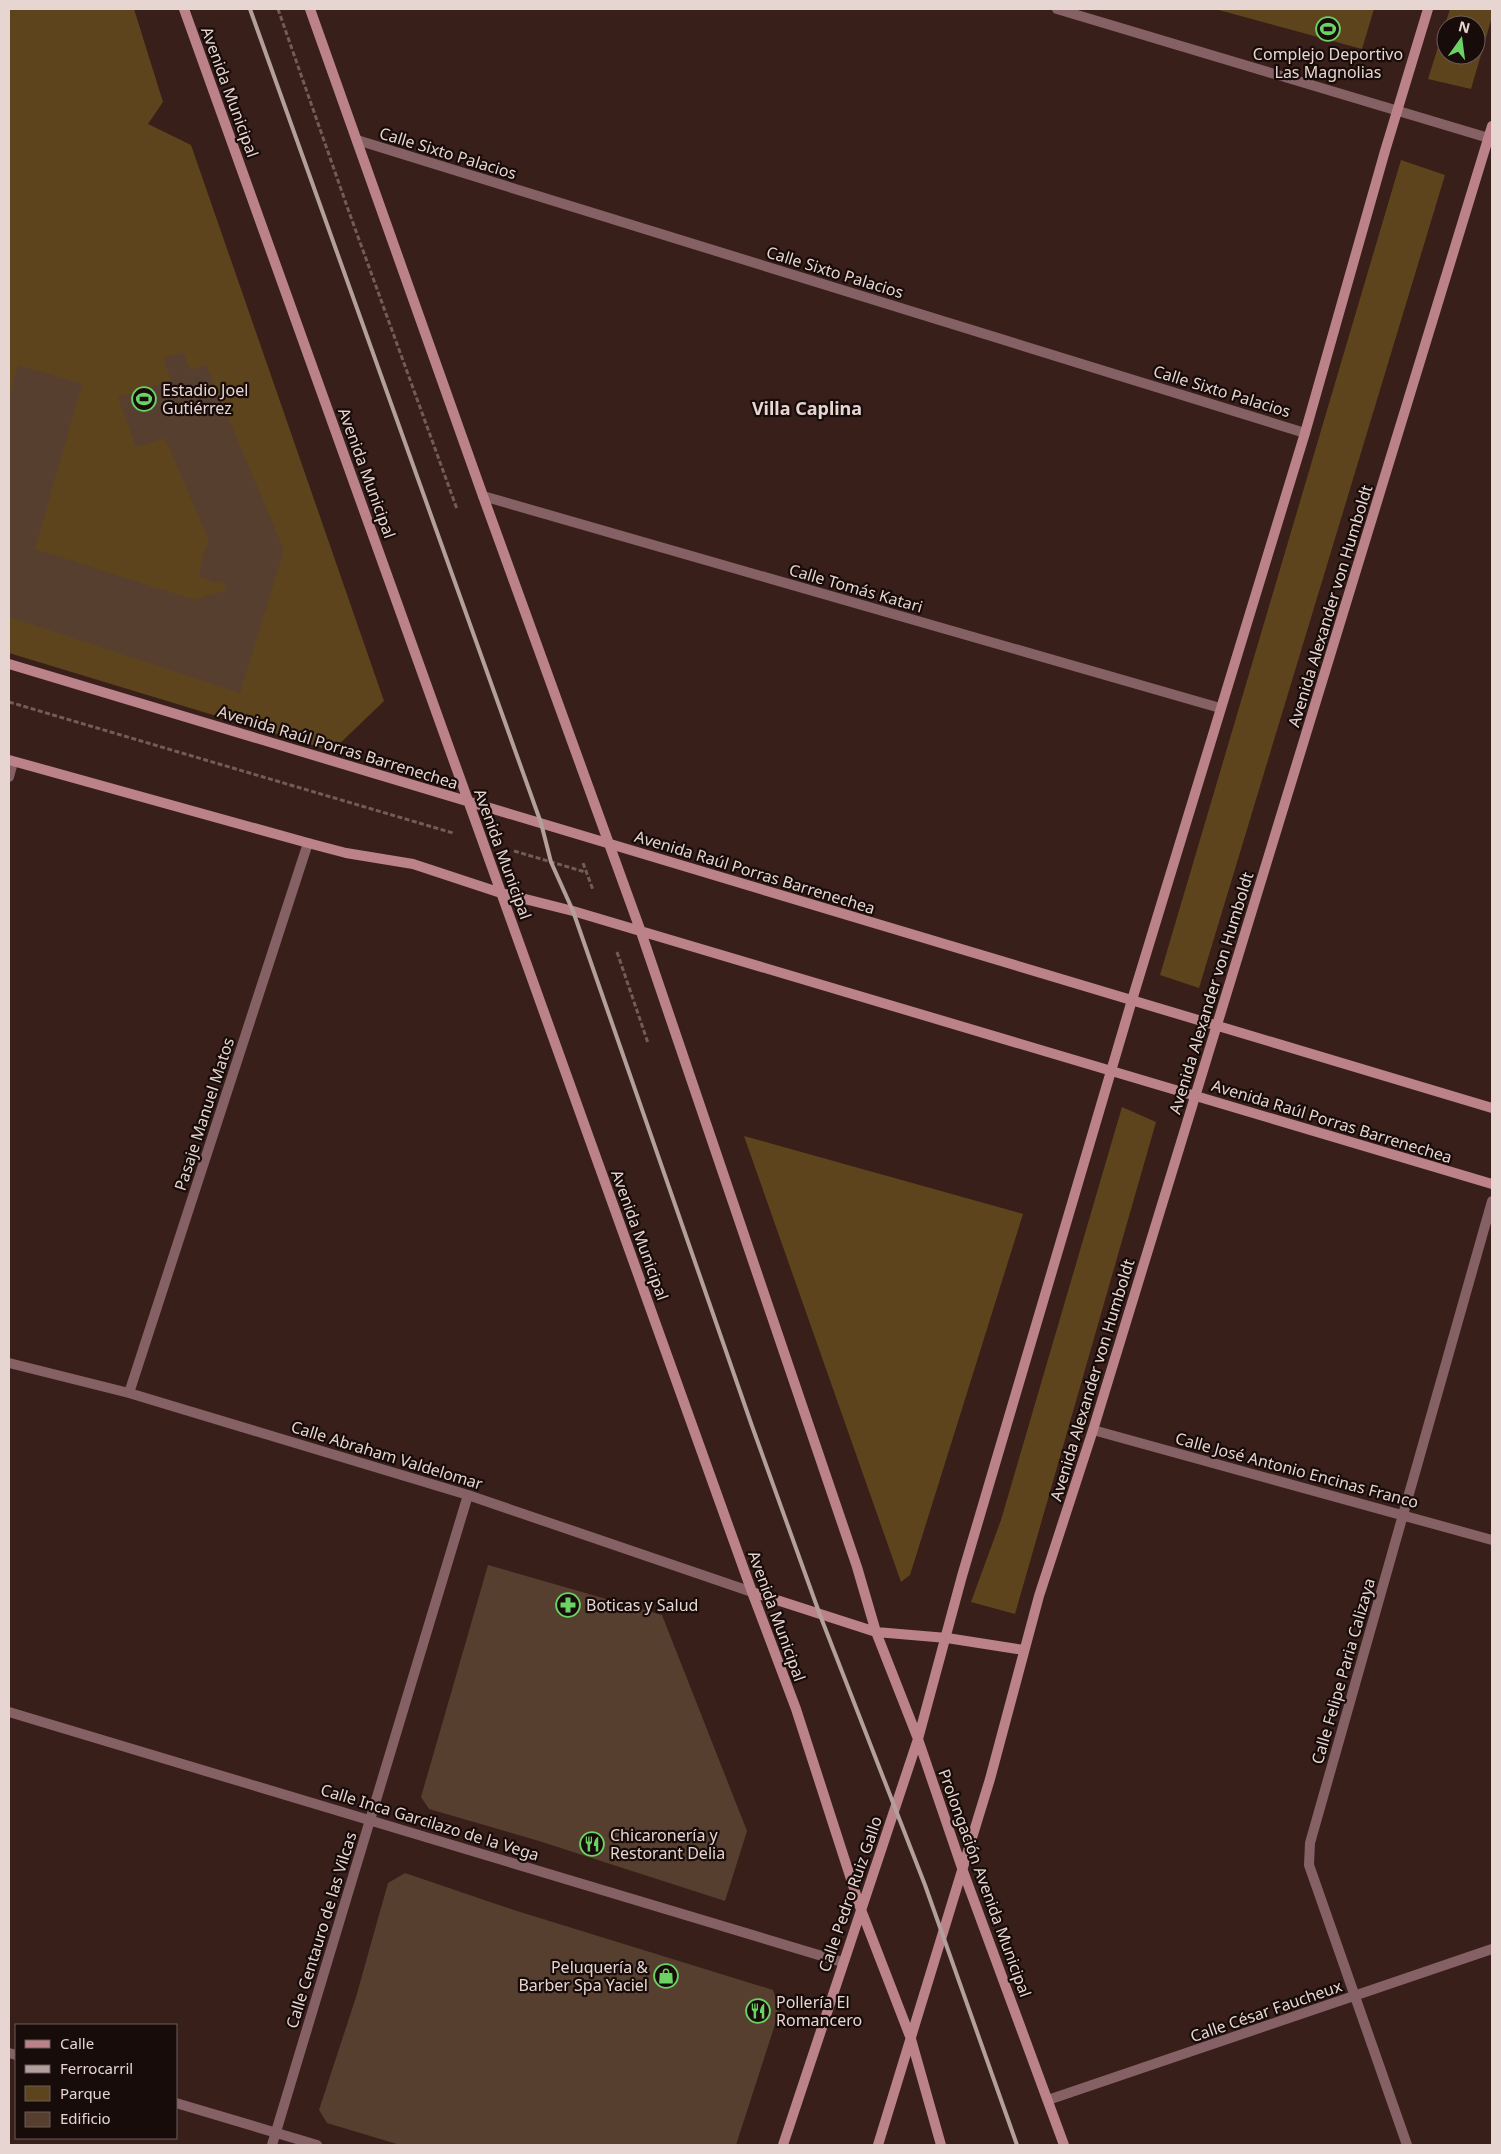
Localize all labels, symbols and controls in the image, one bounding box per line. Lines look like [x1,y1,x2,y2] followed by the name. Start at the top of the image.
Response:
[1436,15,1486,65] north arrow
[1315,16,1341,42] sports icon: Complejo Deportivo Las Magnolias
[1456,16,1472,37] text: N
[196,24,264,160] street label: Avenida Municipal
[1253,43,1403,83] place label: Complejo Deportivo Las Magnolias
[377,122,519,184] street label: Calle Sixto Palacios
[764,241,906,303] street label: Calle Sixto Palacios
[1151,360,1293,422] street label: Calle Sixto Palacios
[162,379,248,419] place label: Estadio Joel Gutiérrez
[131,386,157,412] sports icon: Estadio Joel Gutiérrez
[752,396,862,420] district label: Villa Caplina
[333,405,401,541] street label: Avenida Municipal
[1283,482,1377,730] street label: Avenida Alexander von Humboldt
[787,558,925,618] street label: Calle Tomás Katari
[215,700,461,794] street label: Avenida Raúl Porras Barrenechea
[469,786,537,922] street label: Avenida Municipal
[632,825,878,919] street label: Avenida Raúl Porras Barrenechea
[1164,869,1258,1117] street label: Avenida Alexander von Humboldt
[169,1035,239,1193] street label: Pasaje Manuel Matos
[1209,1074,1455,1168] street label: Avenida Raúl Porras Barrenechea
[606,1167,674,1303] street label: Avenida Municipal
[1045,1256,1139,1504] street label: Avenida Alexander von Humboldt
[288,1415,486,1495] street label: Calle Abraham Valdelomar
[1173,1427,1421,1513] street label: Calle José Antonio Encinas Franco
[743,1548,811,1684] street label: Avenida Municipal
[1306,1575,1380,1767] street label: Calle Felipe Paria Calizaya
[555,1592,581,1618] pharmacy icon: Boticas y Salud
[586,1594,698,1616] place label: Boticas y Salud
[933,1766,1037,2000] street label: Prolongación Avenida Municipal
[318,1778,542,1866] street label: Calle Inca Garcilazo de la Vega
[813,1813,887,1975] street label: Calle Pedro Ruiz Gallo
[610,1824,725,1864] place label: Chicaronería y Restorant Delia
[281,1829,361,2031] street label: Calle Centauro de las Vilcas
[579,1831,605,1857] restaurant icon: Chicaronería y Restorant Delia
[518,1956,648,1996] place label: Peluquería & Barber Spa Yaciel
[653,1963,679,1989] shop icon: Peluquería & Barber Spa Yaciel
[1187,1975,1345,2047] street label: Calle César Faucheux
[776,1991,862,2031] place label: Pollería El Romancero
[745,1998,771,2024] restaurant icon: Pollería El Romancero
[15,2024,178,2139] legend
[60,2033,94,2053] text: Calle
[60,2058,133,2078] text: Ferrocarril
[60,2083,110,2103] text: Parque
[60,2108,111,2128] text: Edificio

